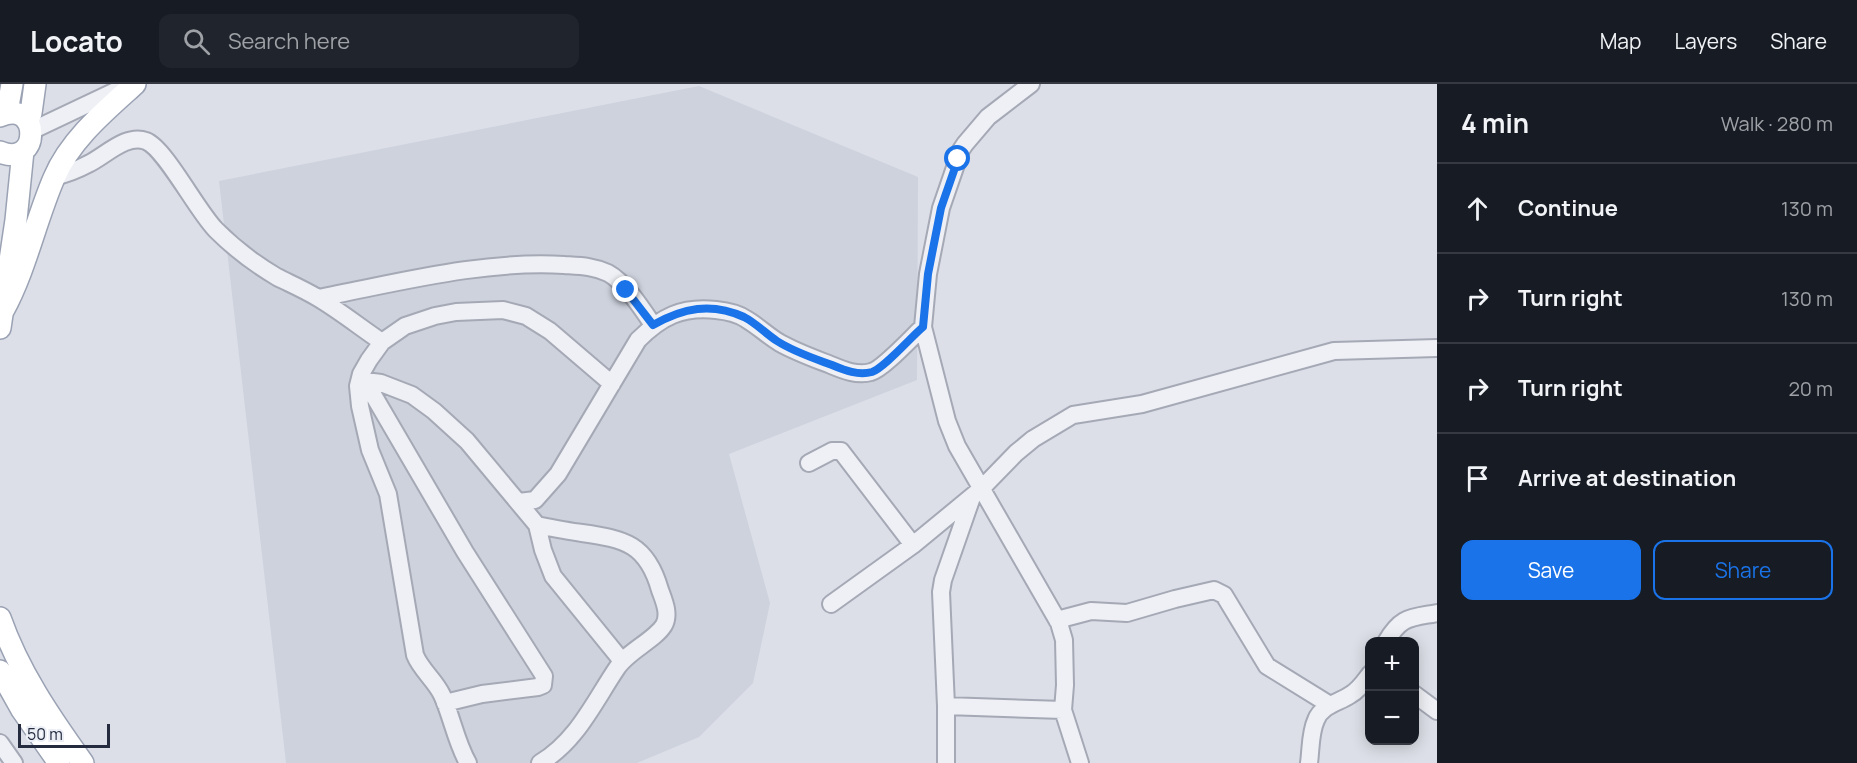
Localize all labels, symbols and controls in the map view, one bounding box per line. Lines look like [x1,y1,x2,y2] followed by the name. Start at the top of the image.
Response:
[159,14,579,68] search box
[30,22,123,60] text: Locato
[180,25,213,58] icon: search
[228,26,350,56] text: Search here
[1600,27,1641,55] text: Map
[1674,27,1737,55] text: Layers
[1770,27,1827,55] text: Share
[1461,105,1529,141] text: 4 min
[1721,110,1833,137] text: Walk · 280 m
[944,145,970,171] route start
[1461,192,1494,225] icon: ahead
[1518,193,1618,223] text: Continue
[1781,195,1833,222] text: 130 m
[612,276,638,302] route end
[1461,282,1494,315] icon: right
[1518,283,1623,313] text: Turn right
[1781,285,1833,312] text: 130 m
[1461,372,1494,405] icon: right
[1518,373,1623,403] text: Turn right
[1788,375,1833,402] text: 20 m
[1461,462,1494,495] icon: arrive
[1518,463,1736,493] text: Arrive at destination
[1461,540,1641,600] button: Save
[1653,540,1833,600] button: Share
[1365,637,1419,745] map controls
[1365,637,1419,691] button: +
[1365,691,1419,745] button: −
[18,721,110,748] scale bar
[27,723,63,745] text: 50 m

